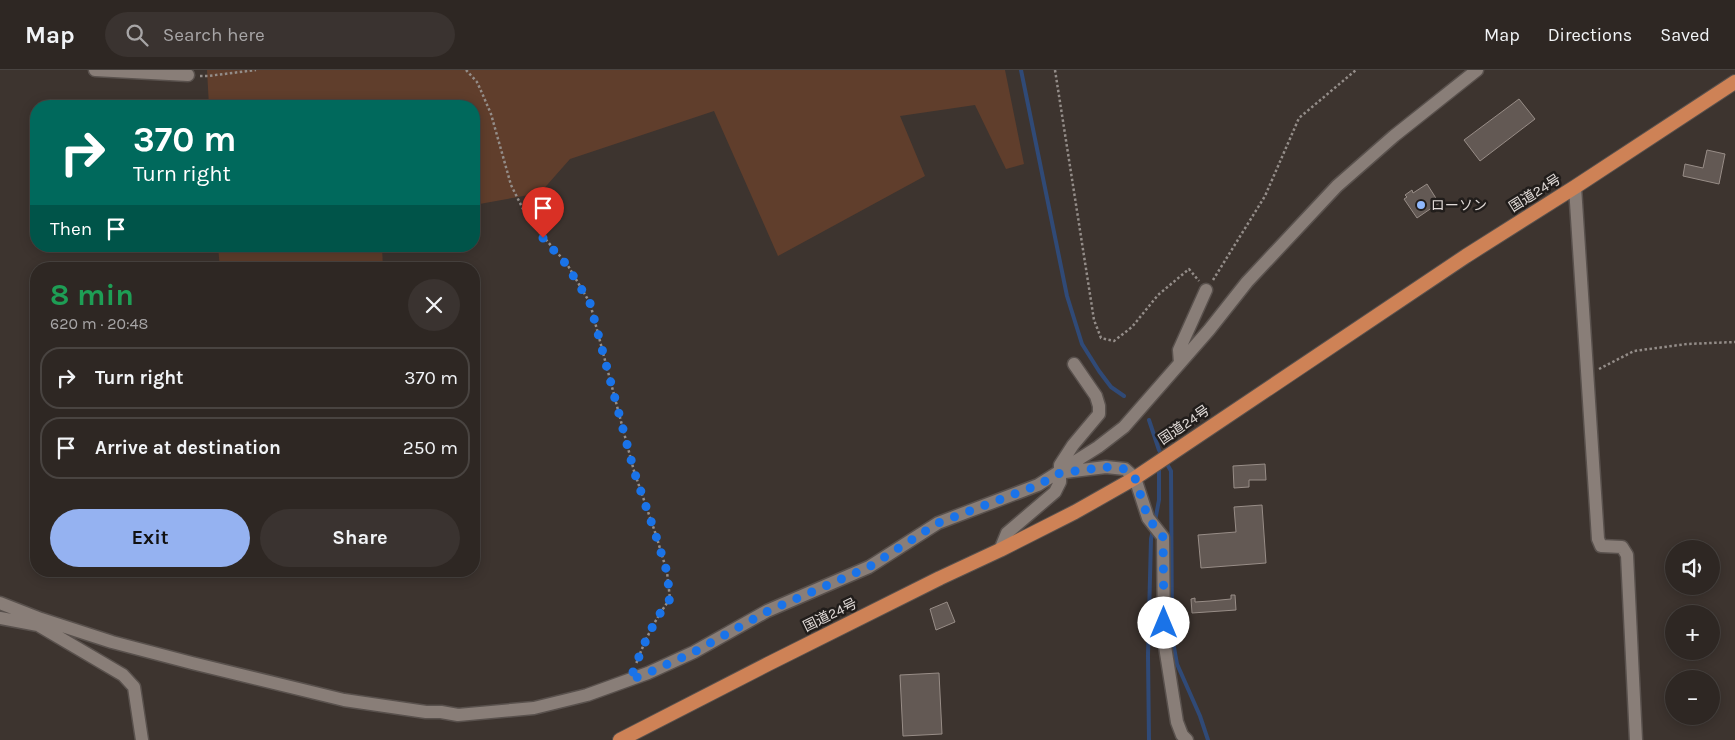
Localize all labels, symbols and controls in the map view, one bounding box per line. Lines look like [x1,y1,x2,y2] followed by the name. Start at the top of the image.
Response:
[105,12,455,57] search box
[25,21,75,49] text: Map
[123,21,151,49] icon: search
[163,24,265,46] text: Search here
[1484,24,1520,46] text: Map
[1548,24,1632,46] text: Directions
[1660,24,1710,46] text: Saved
[133,119,236,160] text: 370 m
[50,120,115,185] icon: right
[133,161,231,187] text: Turn right
[1506,170,1564,216] street label: 国道24号
[522,187,564,238] pin
[529,194,557,222] icon: arrive
[1431,197,1487,214] place label: ローソン
[1415,199,1427,211] marker: ローソン
[102,215,130,243] icon: arrive
[50,218,92,240] text: Then
[50,277,134,313] text: 8 min
[408,279,460,331] button: close
[50,314,148,333] text: 620 m · 20:48
[52,364,80,392] icon: right
[95,367,184,389] text: Turn right
[404,367,458,389] text: 370 m
[1155,402,1213,448] street label: 国道24号
[52,434,80,462] icon: arrive
[95,437,281,459] text: Arrive at destination
[403,437,458,459] text: 250 m
[50,509,250,567] button: Exit
[260,509,460,567] button: Share
[1665,540,1720,725] map controls
[1665,540,1720,595] button: sound
[800,595,860,635] street label: 国道24号
[1137,596,1189,648] position arrow
[1665,605,1720,660] button: +
[1665,670,1720,725] button: −

